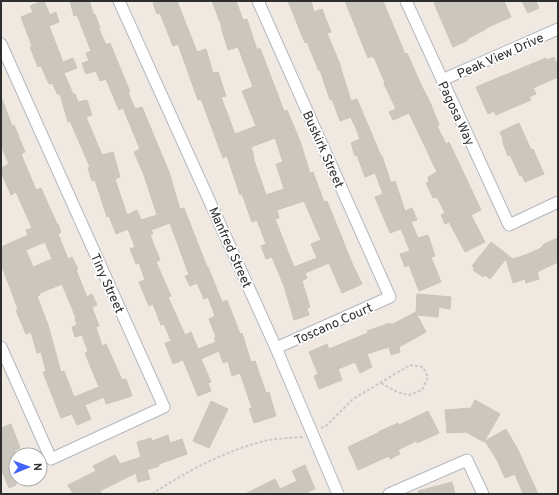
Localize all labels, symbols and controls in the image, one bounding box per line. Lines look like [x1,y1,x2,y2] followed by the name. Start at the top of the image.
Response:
[455,31,547,83] street label: Peak View Drive
[433,79,477,149] street label: Pagosa Way
[298,109,346,191] street label: Buskirk Street
[204,205,254,291] street label: Manfred Street
[86,251,127,316] street label: Tiny Street
[292,300,376,349] street label: Toscano Court
[8,447,48,487] north arrow
[30,463,44,471] text: N

